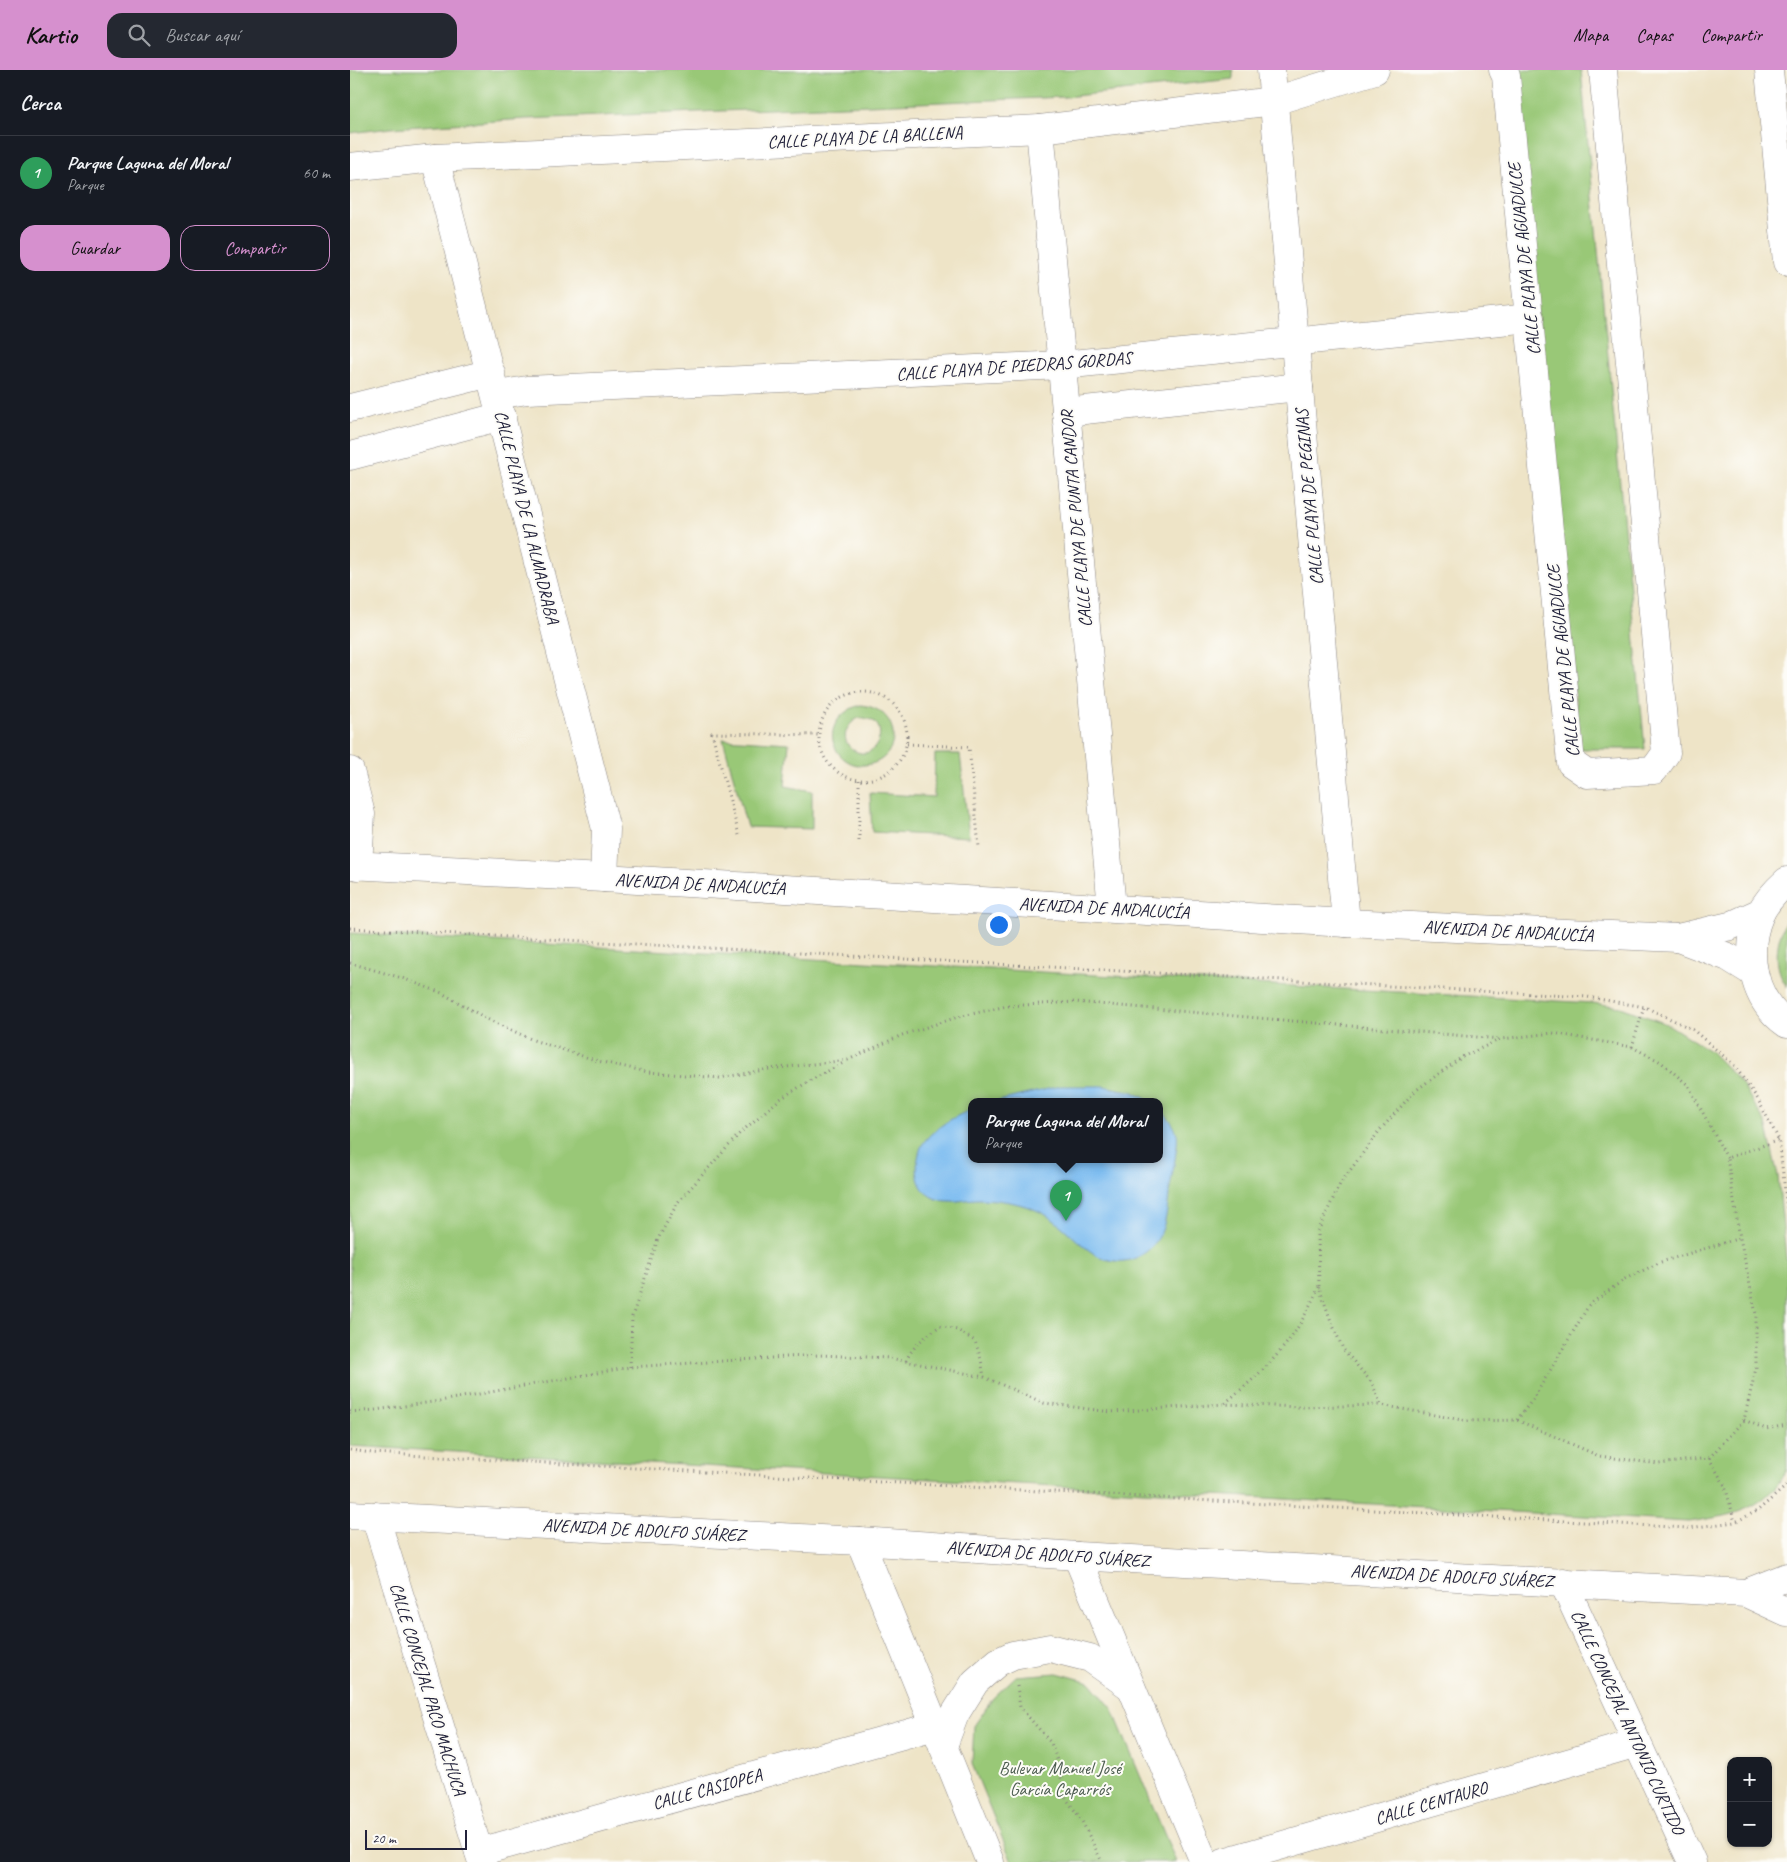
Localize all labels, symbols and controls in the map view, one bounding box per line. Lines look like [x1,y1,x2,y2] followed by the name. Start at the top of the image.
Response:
[107,13,457,58] search box
[25,20,77,50] text: Kartio
[125,21,153,49] icon: search
[165,23,239,47] text: Buscar aquí
[1573,24,1608,46] text: Mapa
[1636,24,1673,46] text: Capas
[1701,24,1762,46] text: Compartir
[20,90,61,116] text: Cerca
[767,121,964,153] street label: CALLE PLAYA DE LA BALLENA
[67,151,228,175] text: Parque Laguna del Moral
[1503,159,1545,356] street label: CALLE PLAYA DE AGUADULCE
[32,163,40,183] text: 1
[303,163,330,183] text: 60 m
[67,175,104,195] text: Parque
[20,225,170,271] button: Guardar
[180,225,330,271] button: Compartir
[896,347,1136,385] street label: CALLE PLAYA DE PIEDRAS GORDAS
[1290,406,1328,586] street label: CALLE PLAYA DE PEGINAS
[490,408,564,627] street label: CALLE PLAYA DE LA ALMADRABA
[1055,408,1096,628] street label: CALLE PLAYA DE PUNTA CANDOR
[1542,561,1584,758] street label: CALLE PLAYA DE AGUADULCE
[614,869,787,899] street label: AVENIDA DE ANDALUCÍA
[1018,893,1191,923] street label: AVENIDA DE ANDALUCÍA
[986,912,1012,938] your location
[1422,916,1595,946] street label: AVENIDA DE ANDALUCÍA
[968,1098,1163,1163] popup
[985,1109,1146,1133] text: Parque Laguna del Moral
[985,1133,1022,1153] text: Parque
[1050,1180,1082,1221] pin: 1
[542,1514,749,1546] street label: AVENIDA DE ADOLFO SUÁREZ
[946,1536,1153,1572] street label: AVENIDA DE ADOLFO SUÁREZ
[1350,1560,1557,1592] street label: AVENIDA DE ADOLFO SUÁREZ
[385,1580,471,1799] street label: CALLE CONCEJAL PACO MACHUCA
[1566,1606,1691,1840] street label: CALLE CONCEJAL ANTONIO CURTIDO
[999,1757,1124,1800] park label: Bulevar Manuel José García Caparrós
[1727,1757,1772,1847] map controls
[1727,1757,1772,1802] button: +
[650,1764,765,1814] street label: CALLE CASIOPEA
[1372,1776,1492,1830] street label: CALLE CENTAURO
[1727,1802,1772,1847] button: −
[365,1827,468,1850] scale bar
[372,1830,396,1847] text: 20 m

